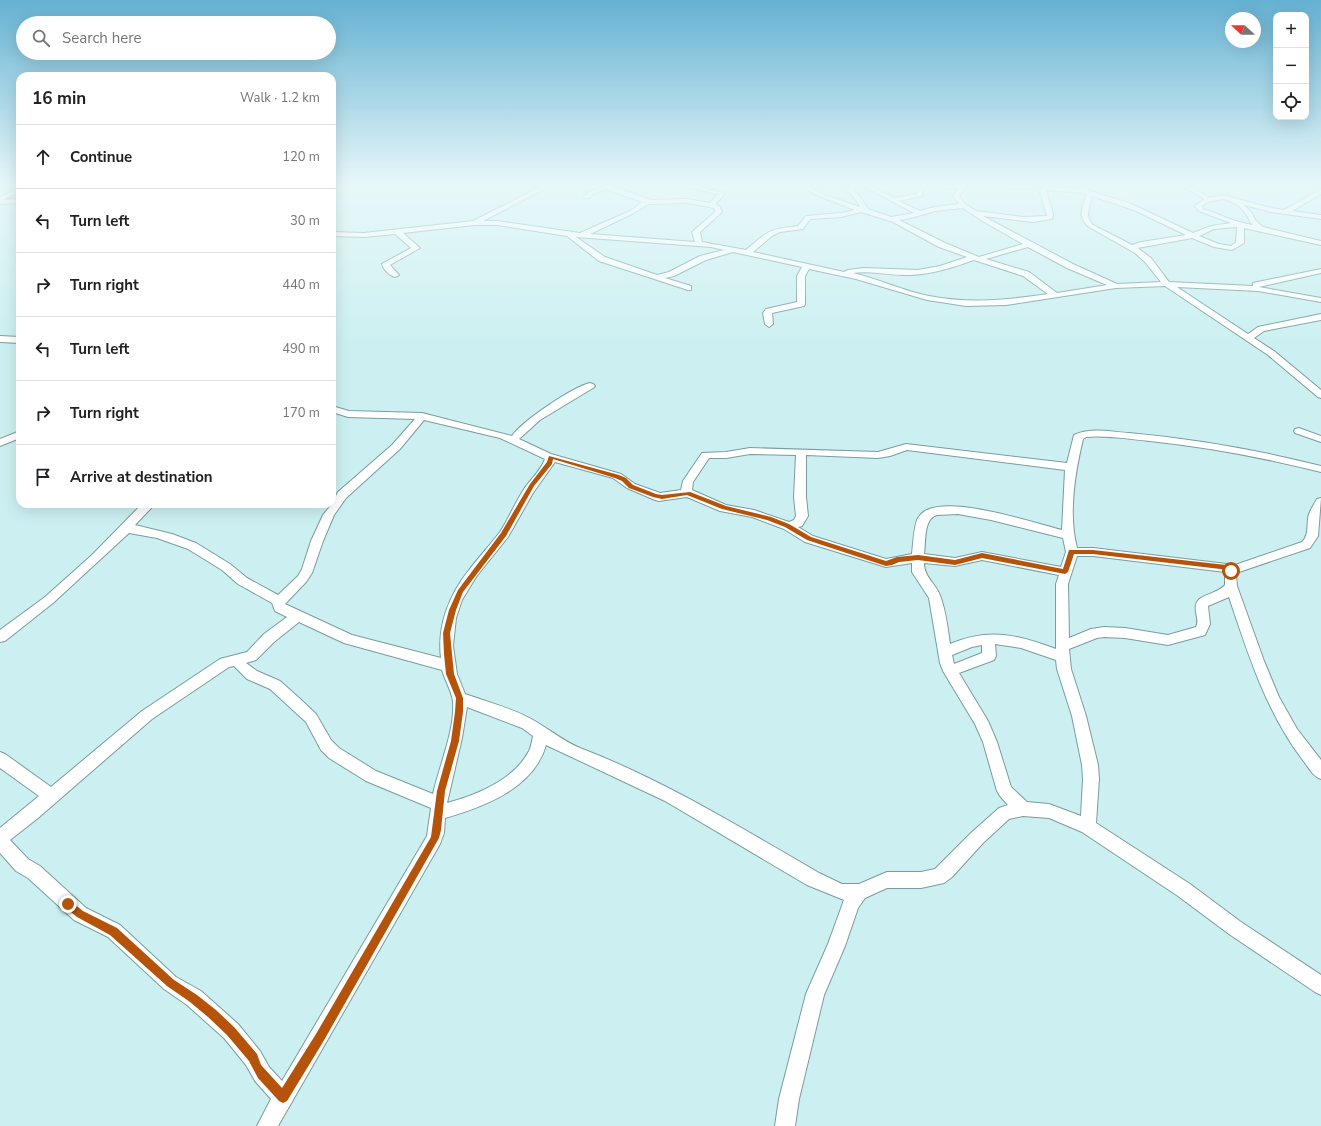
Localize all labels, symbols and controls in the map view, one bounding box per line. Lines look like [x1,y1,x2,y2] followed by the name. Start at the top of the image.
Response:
[1225,12,1261,48] north arrow
[1273,12,1309,120] map controls
[1273,12,1309,48] button: +
[16,16,336,60] search box
[30,27,52,49] icon: search
[62,28,142,48] text: Search here
[1273,48,1309,84] button: −
[1273,84,1309,120] button: locate
[32,87,86,110] text: 16 min
[240,89,320,107] text: Walk · 1.2 km
[32,146,54,168] icon: ahead
[70,147,132,167] text: Continue
[282,148,320,166] text: 120 m
[32,210,54,232] icon: left
[70,211,129,231] text: Turn left
[290,212,320,230] text: 30 m
[32,274,54,296] icon: right
[70,275,139,295] text: Turn right
[282,276,320,294] text: 440 m
[32,338,54,360] icon: left
[70,339,129,359] text: Turn left
[282,340,320,358] text: 490 m
[32,402,54,424] icon: right
[70,403,139,423] text: Turn right
[282,404,320,422] text: 170 m
[32,466,54,488] icon: arrive
[70,467,213,487] text: Arrive at destination
[1222,562,1240,580] route start
[59,895,77,913] route end

